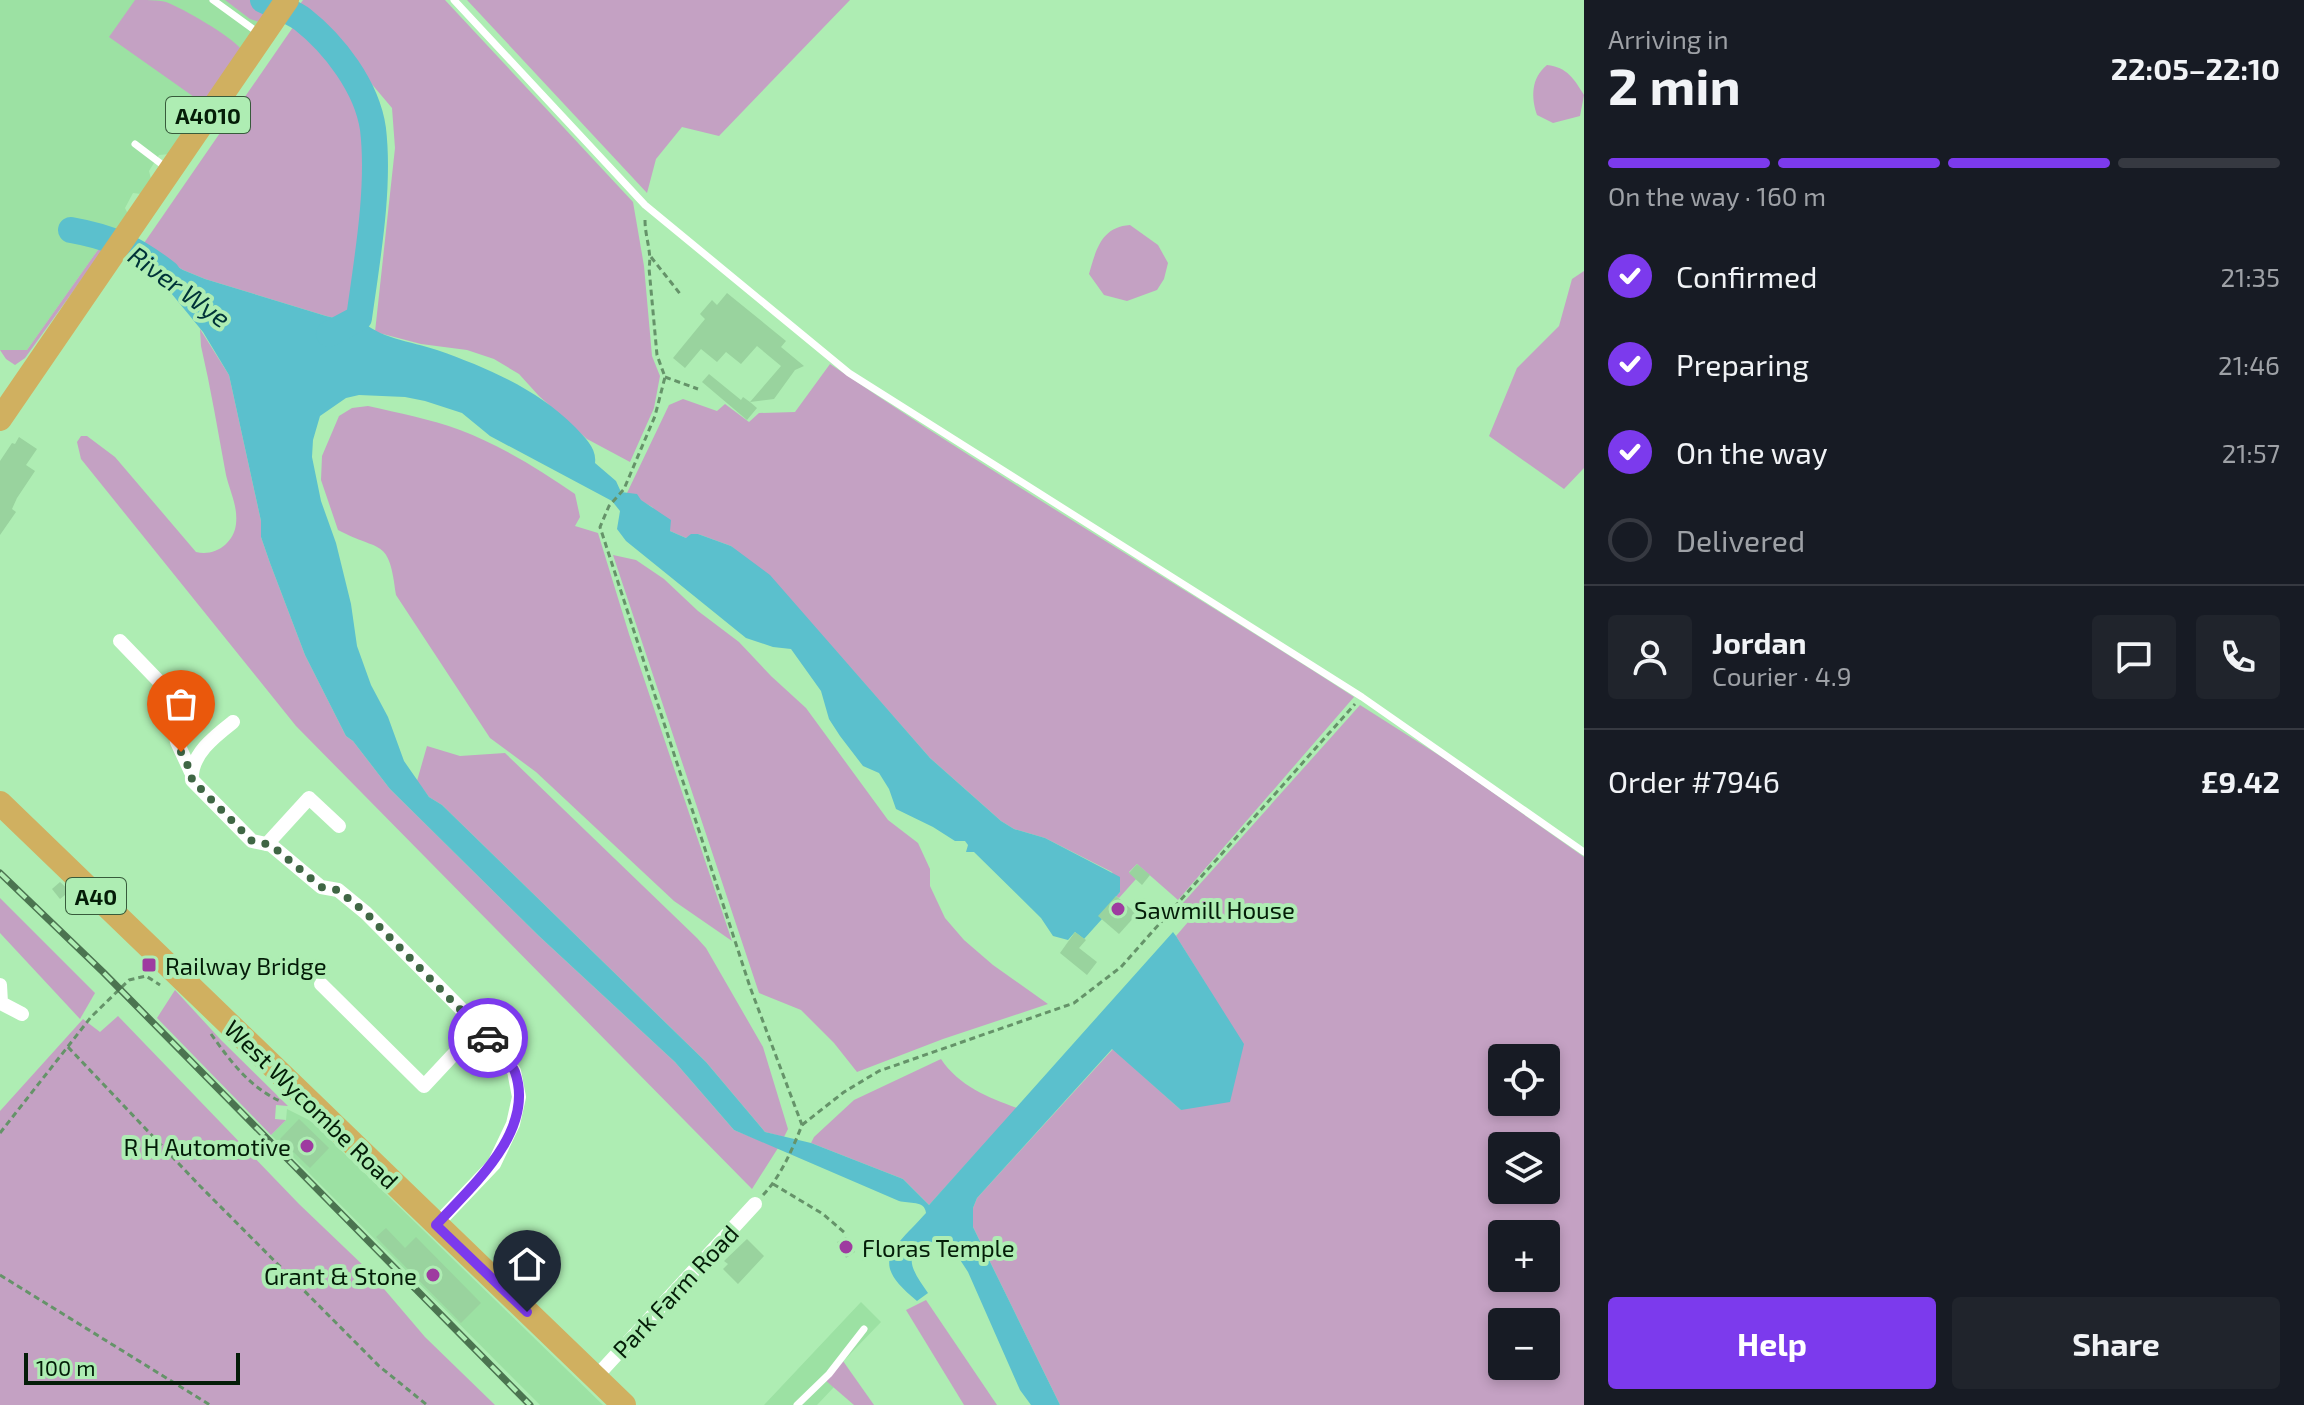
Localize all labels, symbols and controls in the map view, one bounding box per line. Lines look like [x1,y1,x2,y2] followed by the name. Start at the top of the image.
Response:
[1608,23,1729,54] text: Arriving in
[2111,50,2280,86] text: 22:05–22:10
[1608,53,1741,115] text: 2 min
[166,97,250,133] road number: A4010
[1608,180,1826,211] text: On the way · 160 m
[123,239,237,334] water label: River Wye
[1608,254,1652,298] icon: check
[1676,258,1817,294] text: Confirmed
[2221,261,2280,292] text: 21:35
[1608,342,1652,386] icon: check
[1676,346,1809,382] text: Preparing
[2218,349,2280,380] text: 21:46
[1608,430,1652,474] icon: check
[1676,434,1828,470] text: On the way
[2222,437,2280,468] text: 21:57
[1676,522,1805,558] text: Delivered
[1608,615,1692,699] button: person
[2092,615,2176,699] button: chat
[2196,615,2280,699] button: phone
[1712,624,1807,660] text: Jordan
[1712,660,1852,691] text: Courier · 4.9
[147,670,215,752] pin
[159,682,203,726] icon: bag
[1608,763,1780,799] text: Order #7946
[2201,763,2280,799] text: £9.42
[66,878,126,914] road number: A40
[1134,895,1295,924] place label: Sawmill House
[1109,900,1127,918] marker: Sawmill House
[165,951,327,980] place label: Railway Bridge
[140,956,158,974] marker: Railway Bridge
[448,998,528,1078] courier
[219,1014,405,1194] street label: West Wycombe Road
[466,1016,510,1060] icon: car
[1488,1044,1560,1380] map controls
[1488,1044,1560,1116] button: locate
[123,1132,291,1161] place label: R H Automotive
[1488,1132,1560,1204] button: layers
[298,1137,316,1155] marker: R H Automotive
[606,1219,744,1363] street label: Park Farm Road
[1488,1220,1560,1292] button: +
[493,1230,561,1312] pin
[862,1233,1015,1262] place label: Floras Temple
[837,1238,855,1256] marker: Floras Temple
[505,1242,549,1286] icon: home
[264,1261,417,1290] place label: Grant & Stone
[424,1266,442,1284] marker: Grant & Stone
[1608,1297,1936,1389] button: Help
[1952,1297,2280,1389] button: Share
[1488,1308,1560,1380] button: −
[24,1349,240,1385] scale bar
[36,1354,95,1380] text: 100 m

